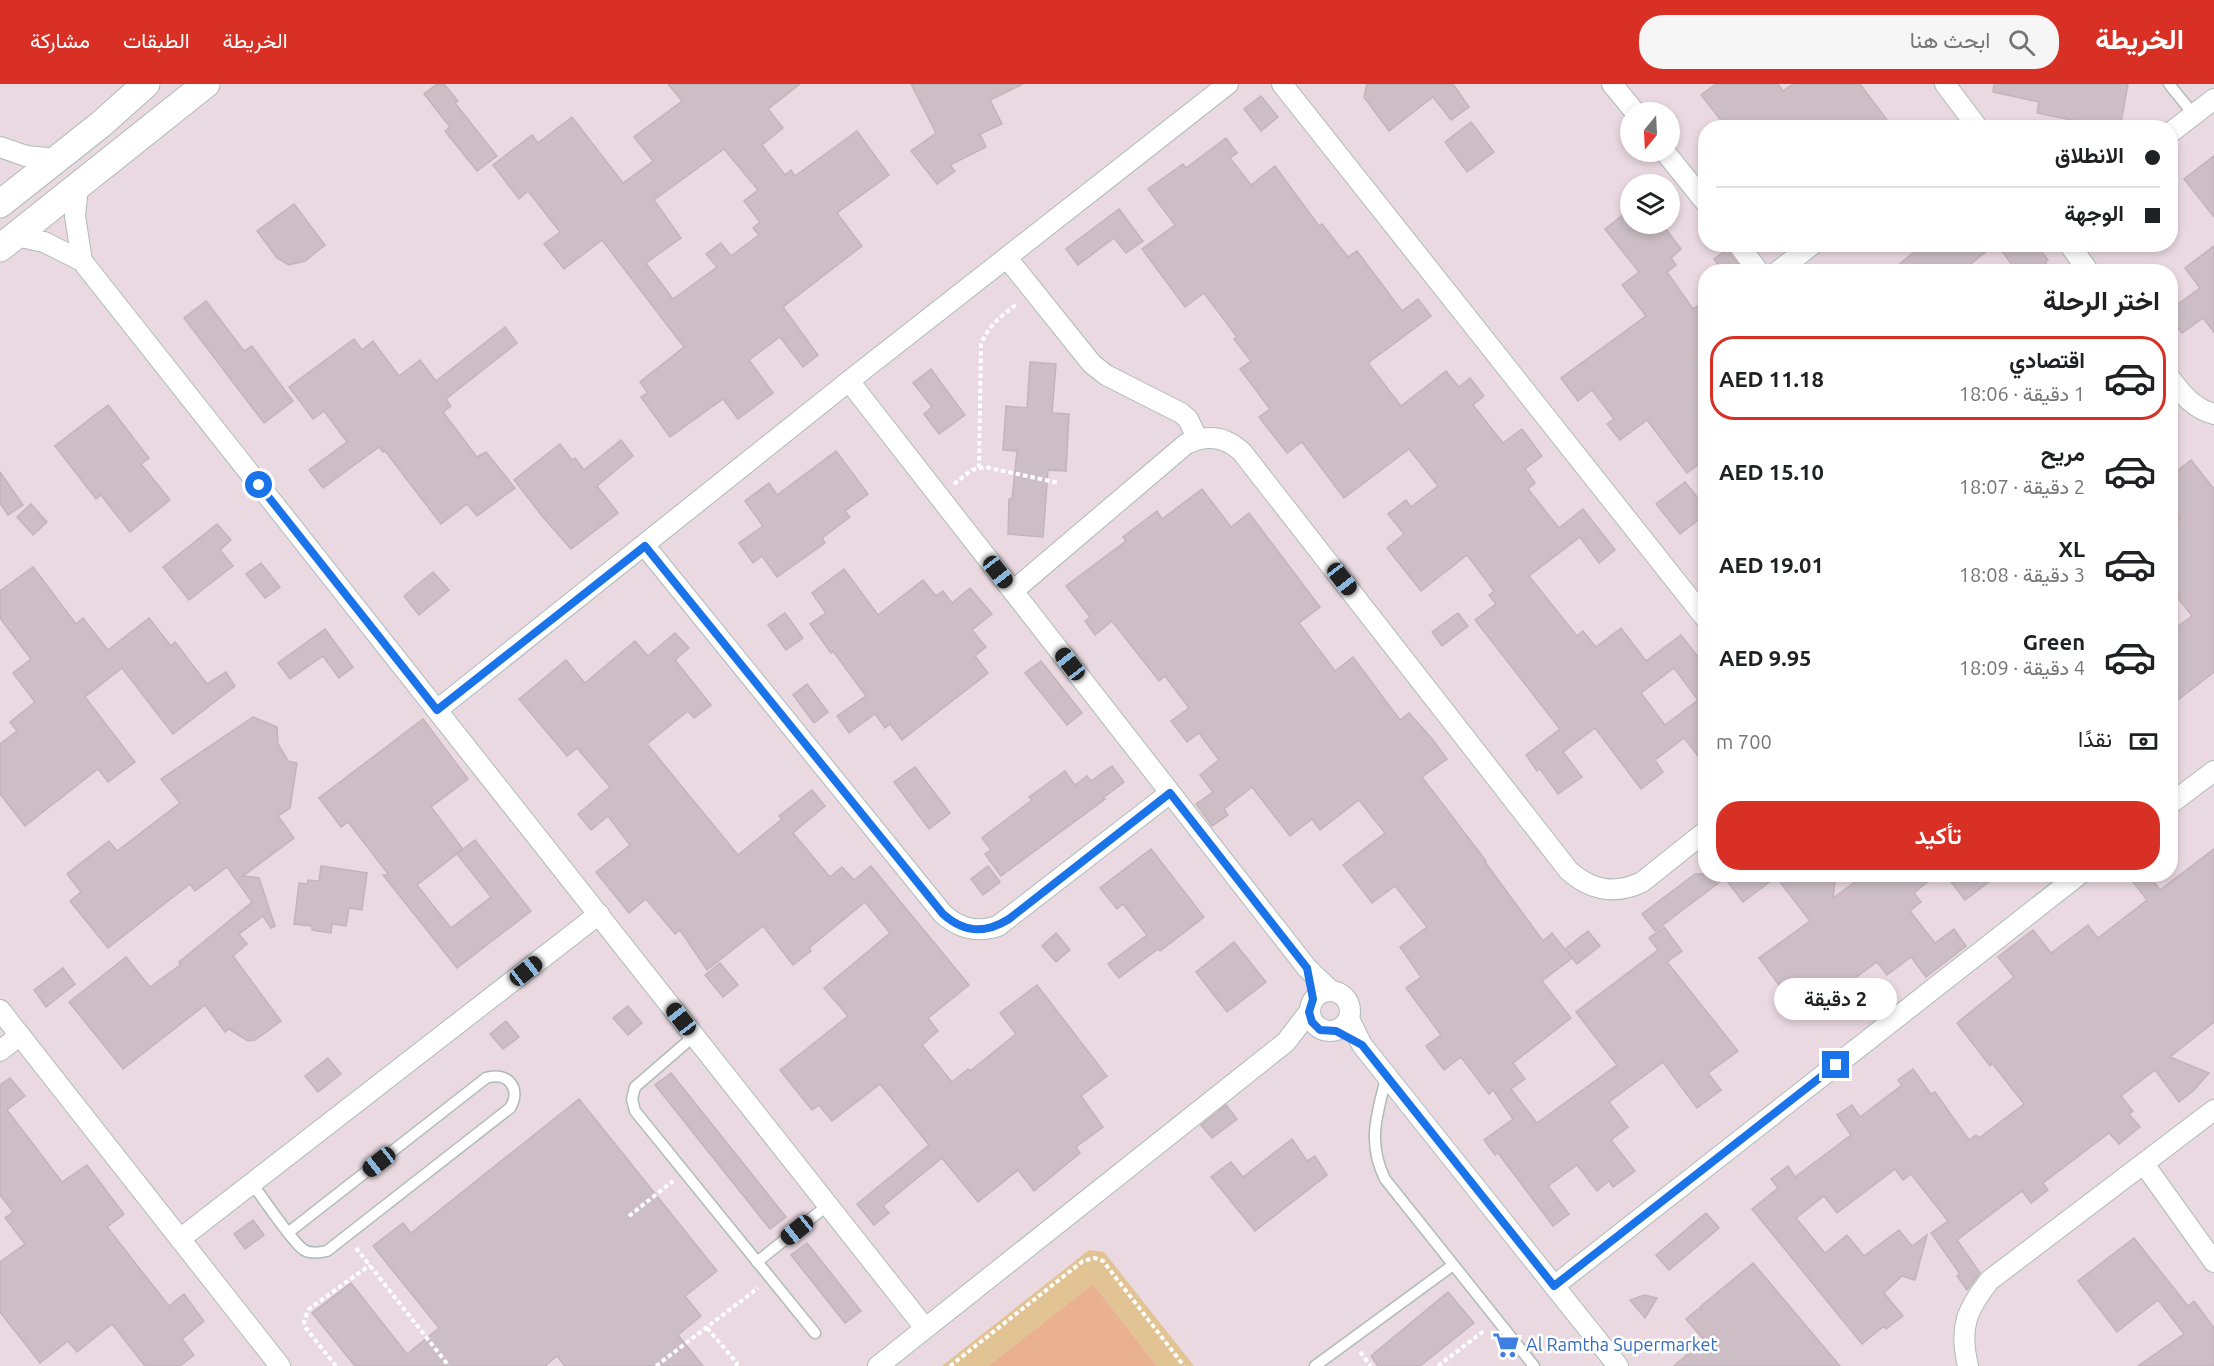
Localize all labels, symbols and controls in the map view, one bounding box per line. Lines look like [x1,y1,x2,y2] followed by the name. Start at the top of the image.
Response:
[1639,15,2059,69] search box
[2095,23,2184,54] text: الخريطة
[2005,26,2038,59] icon: search
[1910,27,1990,52] text: ابحث هنا
[30,28,90,52] text: مشاركة
[123,28,190,52] text: الطبقات
[223,28,288,52] text: الخريطة
[1620,102,1680,162] north arrow
[1620,102,1680,234] map controls
[2055,142,2124,167] text: الانطلاق
[1620,174,1680,234] button: layers
[2064,200,2124,225] text: الوجهة
[2043,285,2160,315] text: اختر الرحلة
[2009,347,2085,372] text: اقتصادي
[2103,351,2157,405] icon: car
[1719,366,1824,391] text: AED 11.18
[1959,382,2085,405] text: 1 دقيقة · 18:06
[2041,440,2085,465] text: مريح
[2103,444,2157,498] icon: car
[1719,459,1824,484] text: AED 15.10
[245,471,272,498] route start
[1959,475,2085,498] text: 2 دقيقة · 18:07
[2058,536,2085,561] text: XL
[2103,537,2157,591] icon: car
[980,552,1016,592] car
[1719,552,1824,577] text: AED 19.01
[1324,559,1360,599] car
[1959,563,2085,586] text: 3 دقيقة · 18:08
[2023,629,2085,654] text: Green
[2103,630,2157,684] icon: car
[1052,644,1088,684] car
[1719,645,1811,670] text: AED 9.95
[1959,656,2085,679] text: 4 دقيقة · 18:09
[2127,725,2160,758] icon: cash
[2078,726,2112,751] text: نقدًا
[1716,730,1772,753] text: 700 m
[1716,801,2160,870] button: تأكيد
[506,953,546,989] car
[1774,978,1898,1020] callout: 2 دقيقة
[1804,987,1867,1010] text: 2 دقيقة
[663,999,699,1039] car
[1822,1051,1849,1078] route end
[359,1144,399,1180] car
[777,1212,817,1248] car
[1491,1330,1521,1360] supermarket icon: Al Ramtha Supermarket
[1526,1334,1718,1354] place label: Al Ramtha Supermarket

